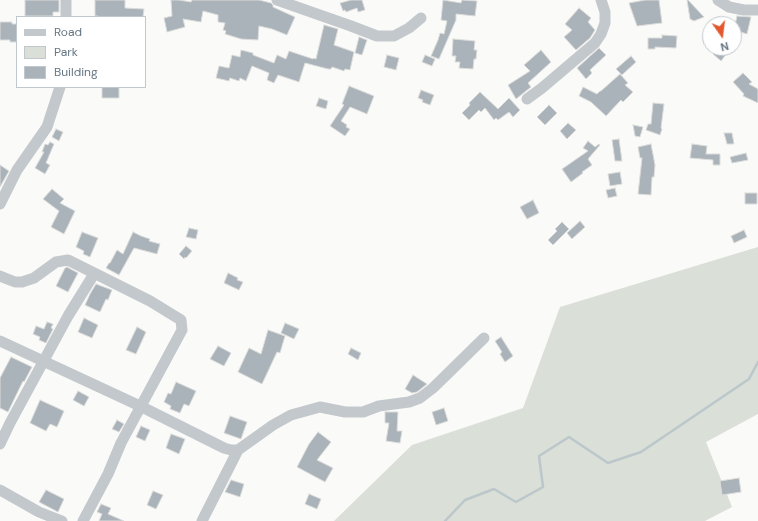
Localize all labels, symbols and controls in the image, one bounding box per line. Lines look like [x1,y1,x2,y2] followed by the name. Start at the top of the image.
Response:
[16,16,146,88] legend
[702,16,742,56] north arrow
[54,24,82,40] text: Road
[719,39,730,54] text: N
[54,44,78,60] text: Park
[54,64,98,80] text: Building

